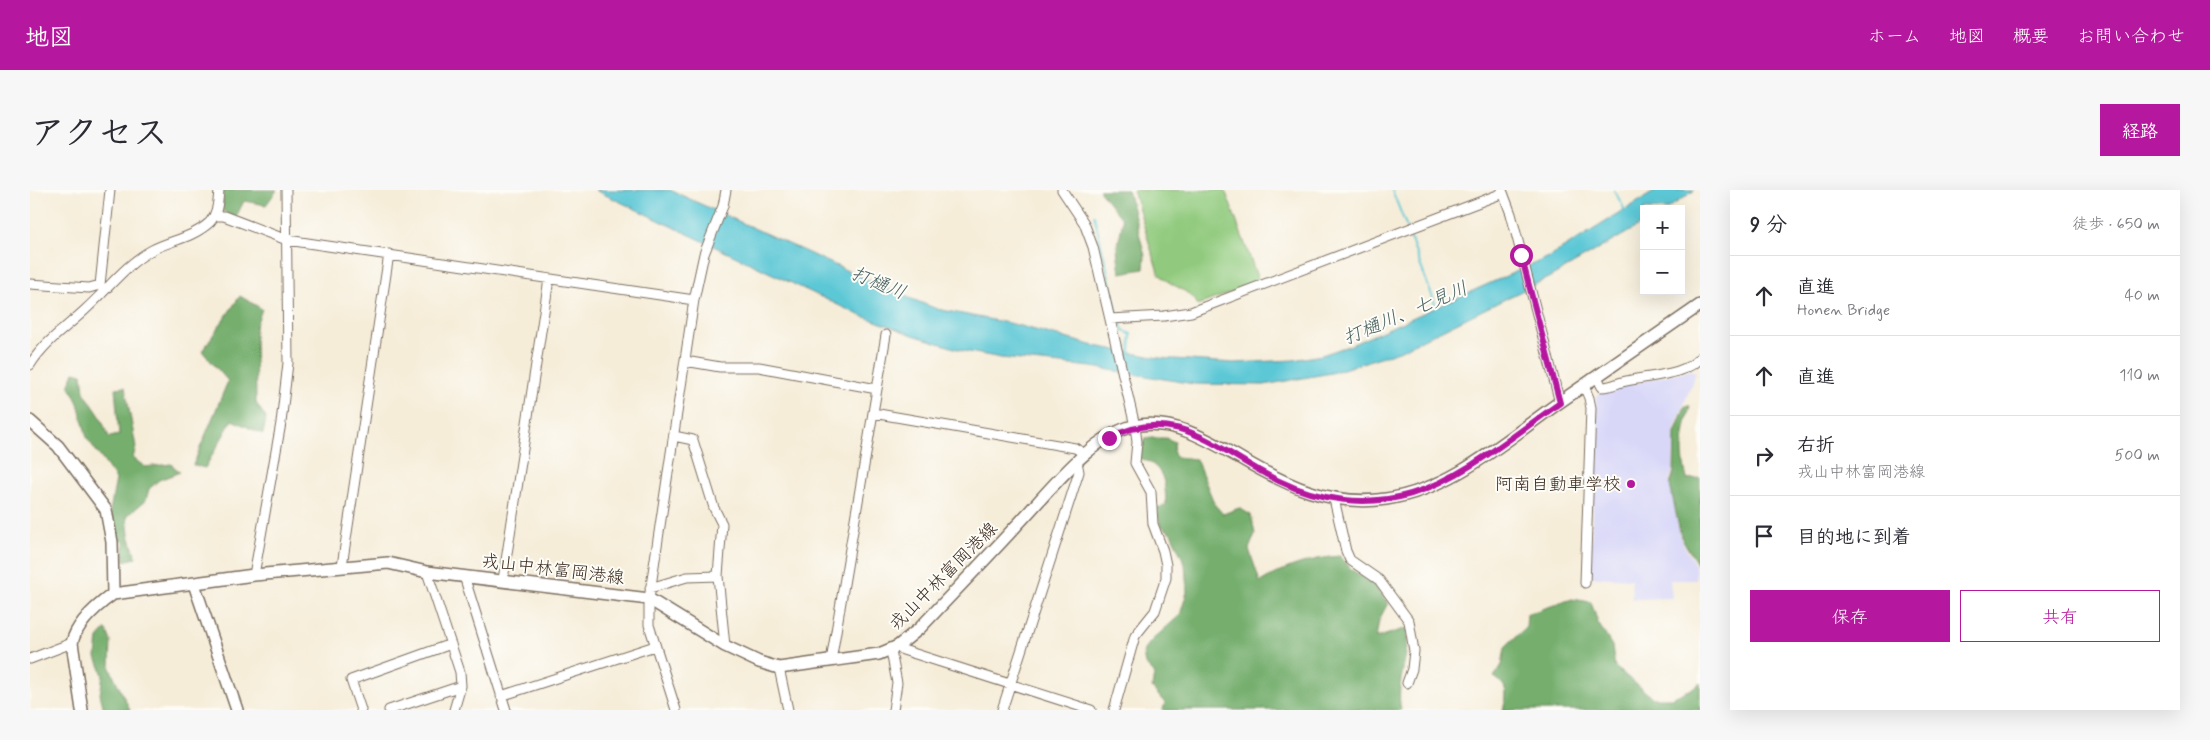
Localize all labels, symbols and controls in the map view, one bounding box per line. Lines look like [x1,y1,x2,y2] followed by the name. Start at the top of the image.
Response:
[25,23,73,54] text: 地図
[1868,25,1921,49] text: ホーム
[1949,25,1985,49] text: 地図
[2013,25,2049,49] text: 概要
[2077,25,2185,49] text: お問い合わせ
[2100,104,2180,156] button: 経路
[30,111,168,157] text: アクセス
[1640,205,1685,295] map controls
[1640,205,1685,250] button: +
[1750,211,1787,239] text: 9 分
[2072,214,2160,235] text: 徒歩 · 650 m
[1510,244,1533,267] route start
[1640,250,1685,295] button: −
[847,261,910,306] water label: 打樋川
[1797,275,1835,300] text: 直進
[1339,276,1472,351] water label: 打樋川、七見川
[1750,282,1778,310] icon: ahead
[2124,285,2160,306] text: 40 m
[1797,300,1890,321] text: Honen Bridge
[1750,362,1778,390] icon: ahead
[1797,365,1835,390] text: 直進
[2119,365,2160,386] text: 110 m
[1098,427,1121,450] route end
[1797,433,1835,458] text: 右折
[1750,442,1778,470] icon: right
[2115,445,2160,466] text: 500 m
[1797,462,1925,483] text: 戎山中林富岡港線
[1495,473,1621,497] place label: 阿南自動車学校
[1625,478,1637,490] marker: 阿南自動車学校
[884,517,1003,636] street label: 戎山中林富岡港線
[1750,522,1778,550] icon: arrive
[1797,525,1911,550] text: 目的地に到着
[480,549,626,591] street label: 戎山中林富岡港線
[1750,590,1950,642] button: 保存
[1960,590,2160,642] button: 共有

